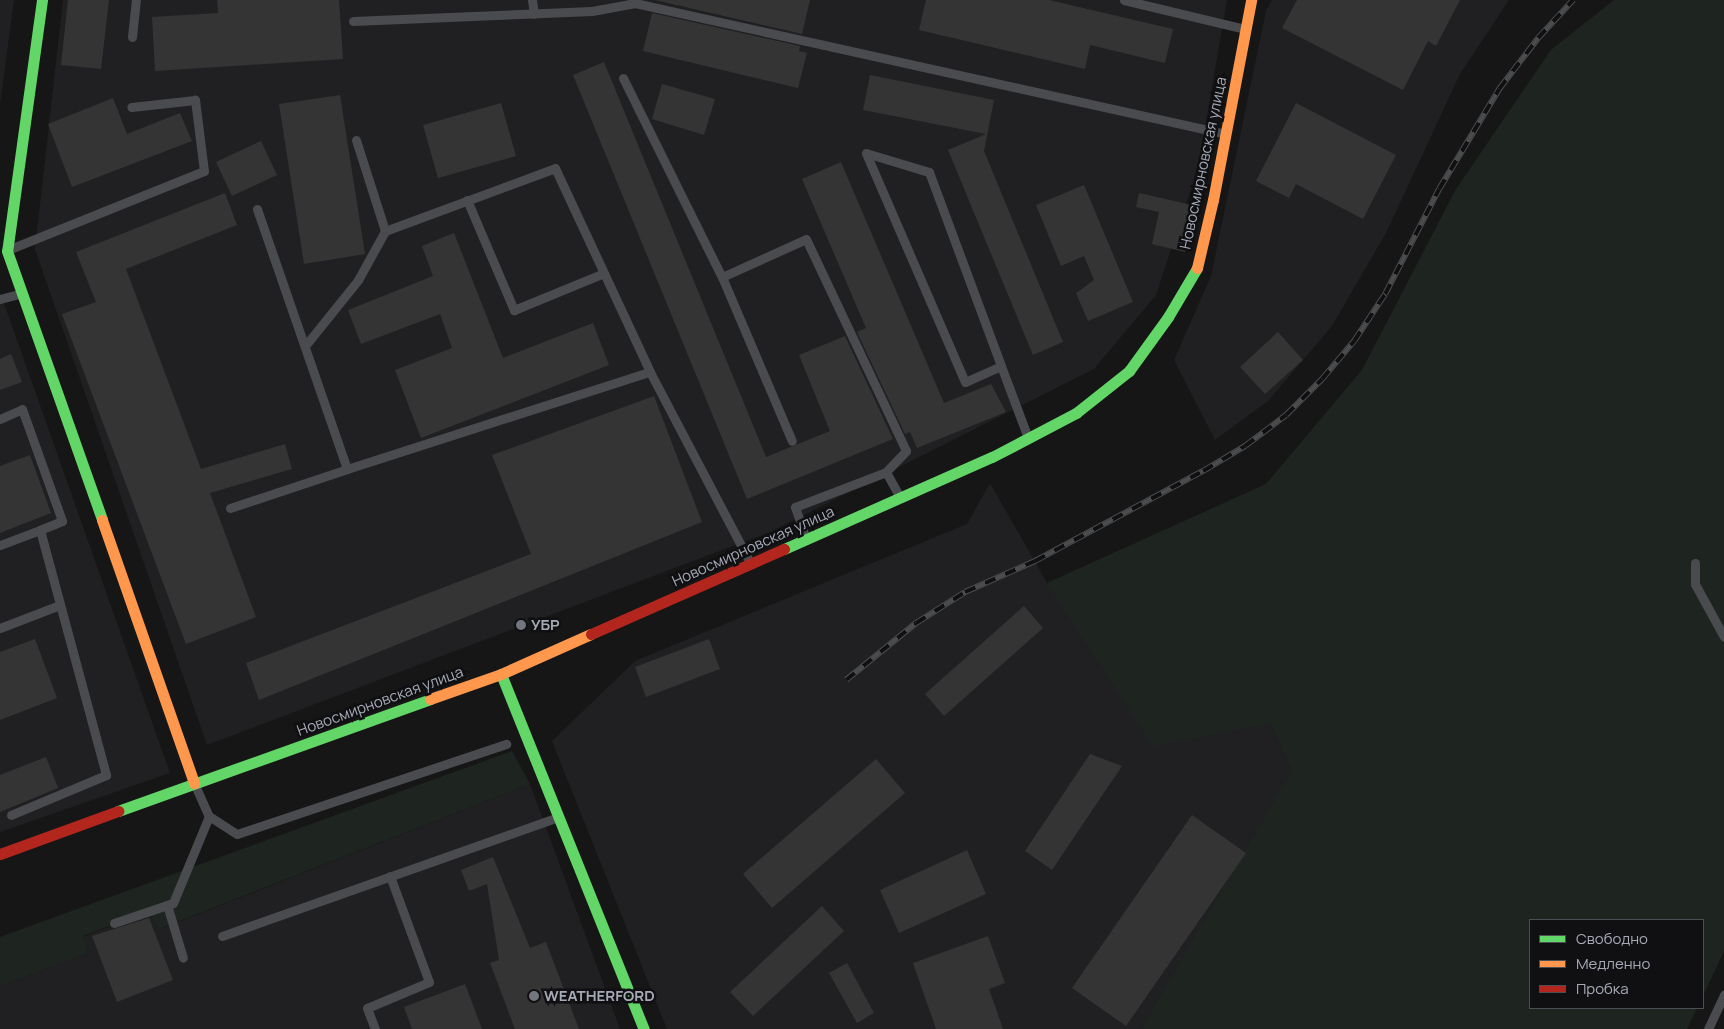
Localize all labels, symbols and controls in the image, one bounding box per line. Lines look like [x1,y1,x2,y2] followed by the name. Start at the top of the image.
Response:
[1176,75,1230,251] street label: Новосмирновская улица
[669,502,837,590] street label: Новосмирновская улица
[531,616,560,634] place label: УБР
[515,619,527,631] marker: УБР
[294,663,466,739] street label: Новосмирновская улица
[1529,919,1704,1009] legend
[1576,928,1648,949] text: Свободно
[1576,953,1650,974] text: Медленно
[1576,978,1629,999] text: Пробка
[544,987,655,1005] place label: WEATHERFORD
[528,990,540,1002] marker: WEATHERFORD

